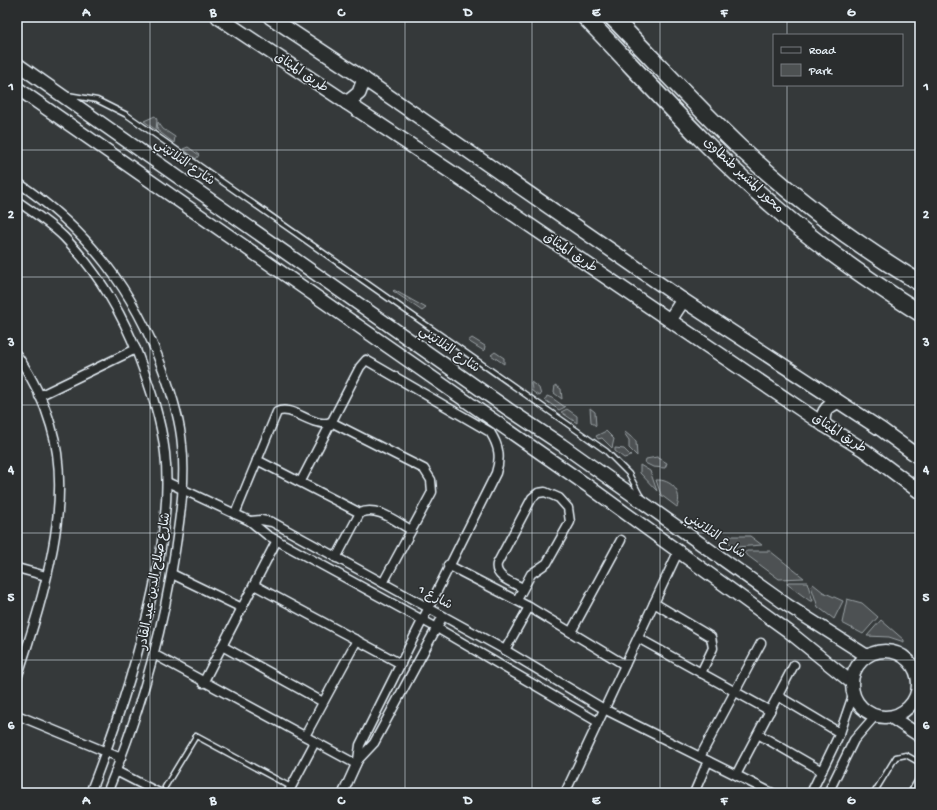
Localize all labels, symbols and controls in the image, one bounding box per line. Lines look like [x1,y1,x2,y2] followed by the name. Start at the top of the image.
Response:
[81,6,91,21] text: A
[209,6,218,21] text: B
[336,6,346,21] text: C
[463,6,473,21] text: D
[592,6,601,21] text: E
[720,6,729,21] text: F
[847,6,856,21] text: G
[773,34,903,86] legend
[809,45,836,59] text: Road
[271,50,331,96] street label: طريق الميثاق
[808,65,834,79] text: Park
[7,80,14,95] text: 1
[922,80,929,95] text: 1
[700,135,786,217] street label: محور المشير طنطاوى
[150,137,217,191] street label: شارع التلاتيني
[8,208,15,223] text: 2
[923,208,930,223] text: 2
[540,230,600,276] street label: طريق الميثاق
[415,324,482,378] street label: شارع التلاتيني
[7,336,15,351] text: 3
[922,336,930,351] text: 3
[809,411,869,457] street label: طريق الميثاق
[7,463,15,478] text: 4
[922,463,930,478] text: 4
[681,510,748,564] street label: شارع التلاتيني
[135,511,174,652] street label: شارع صلاح الدين عبد القادر
[415,582,455,613] street label: شارع 1
[8,591,15,606] text: 5
[923,591,930,606] text: 5
[8,719,15,734] text: 6
[923,719,930,734] text: 6
[81,794,91,809] text: A
[209,794,218,809] text: B
[336,794,346,809] text: C
[463,794,473,809] text: D
[592,794,601,809] text: E
[720,794,729,809] text: F
[847,794,856,809] text: G

